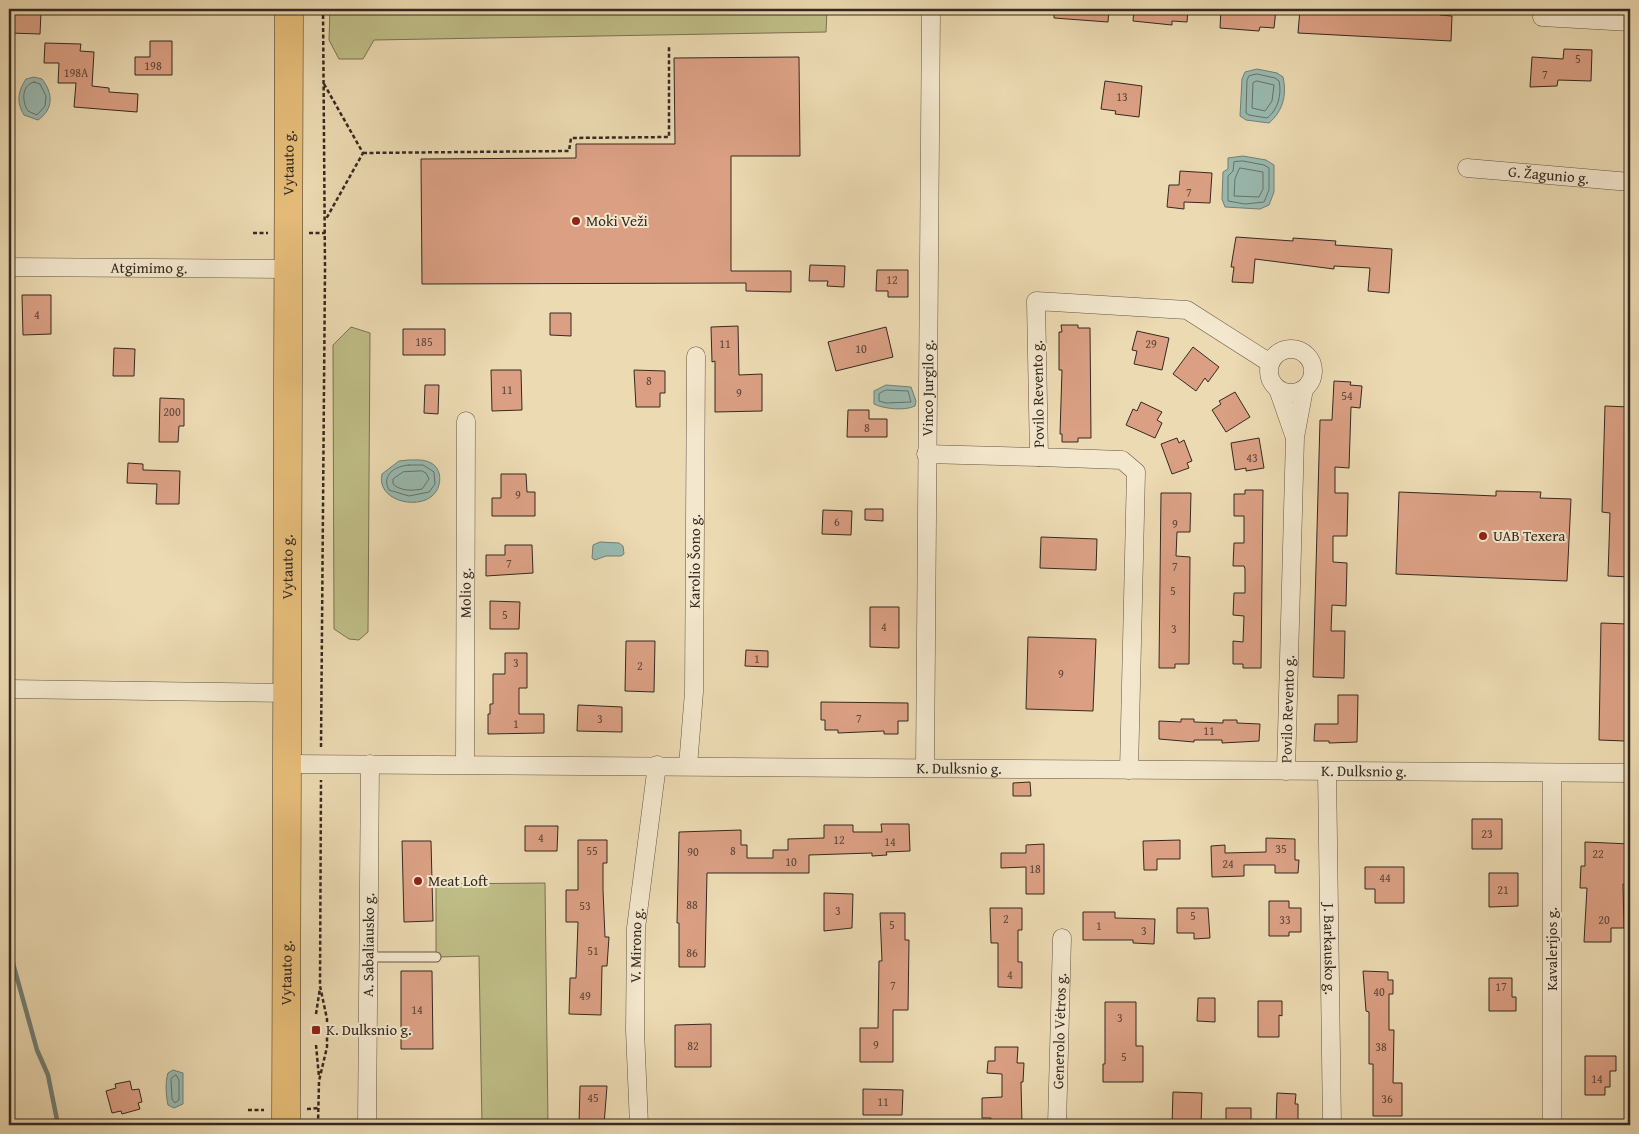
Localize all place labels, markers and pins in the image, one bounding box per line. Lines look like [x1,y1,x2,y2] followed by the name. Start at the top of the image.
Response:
[586,210,648,231] place label: Moki Veži
[570,215,582,227] marker: Moki Veži
[1493,525,1565,546] place label: UAB Texera
[1477,530,1489,542] marker: UAB Texera
[428,870,489,891] place label: Meat Loft
[412,875,424,887] marker: Meat Loft
[326,1019,412,1040] place label: K. Dulksnio g.
[310,1024,322,1036] marker: K. Dulksnio g.

